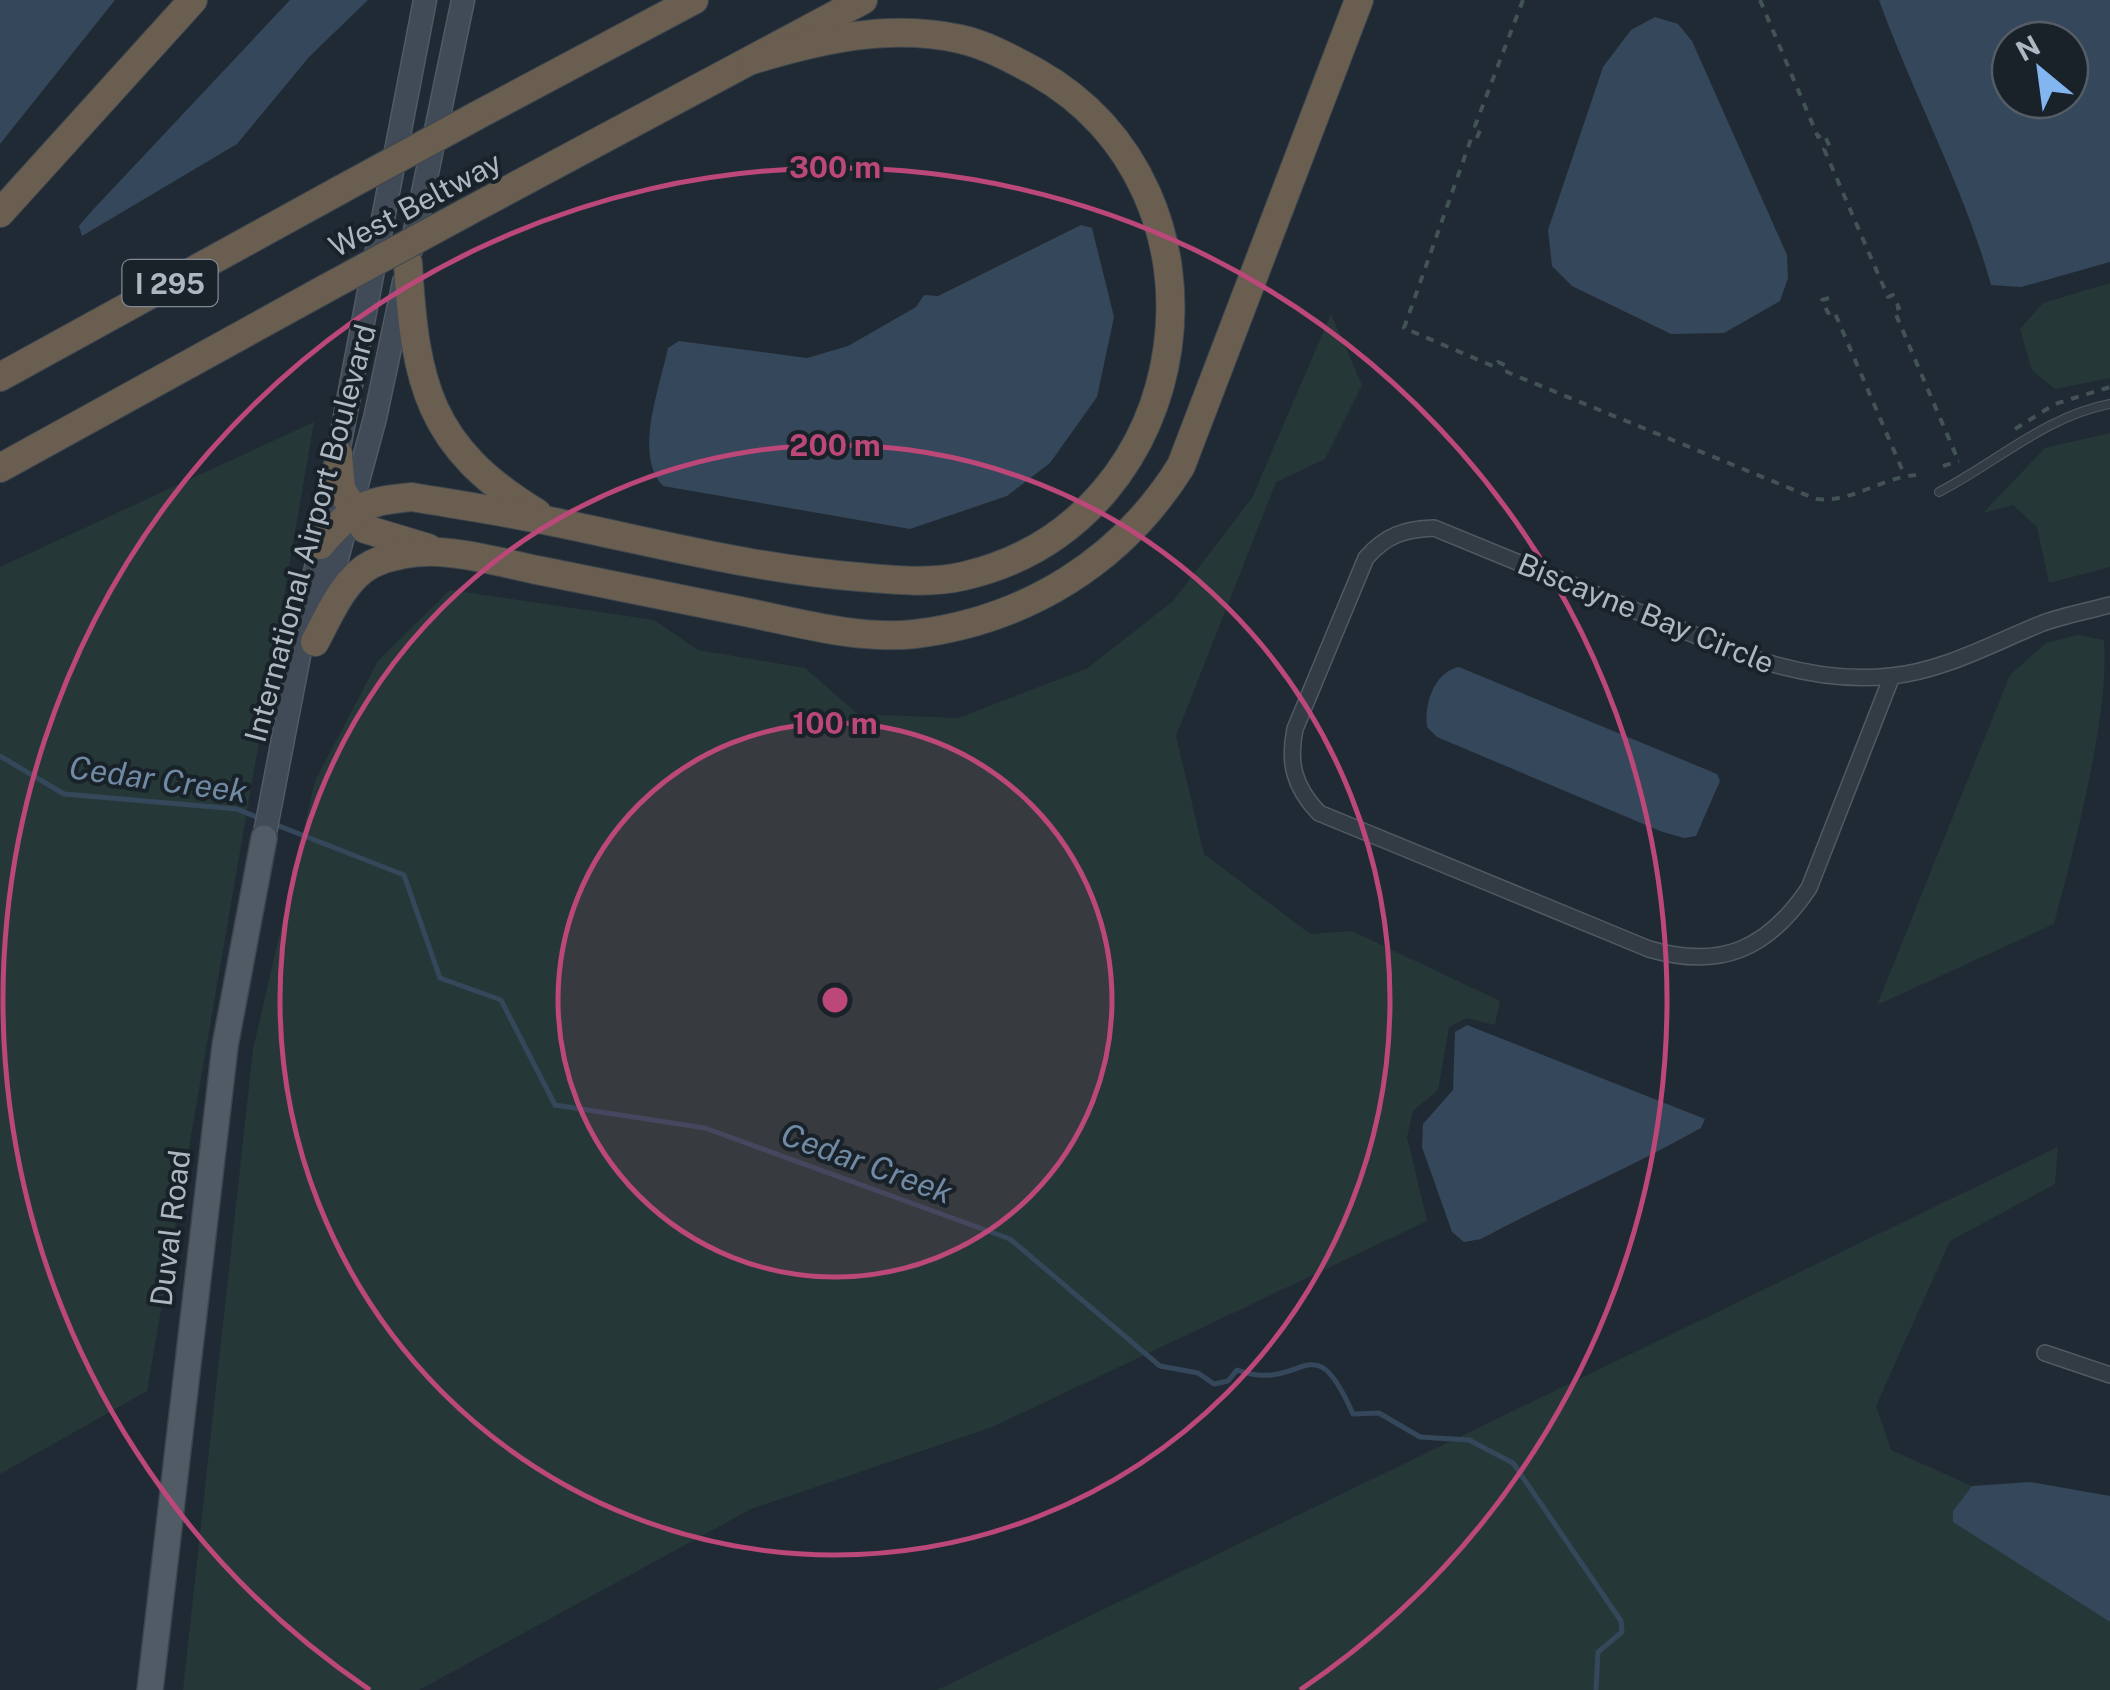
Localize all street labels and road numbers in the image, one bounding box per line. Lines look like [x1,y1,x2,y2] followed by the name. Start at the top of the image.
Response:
[323,144,507,264] street label: West Beltway
[122,260,218,306] road number: I 295
[237,320,383,746] street label: International Airport Boulevard
[1513,545,1779,681] street label: Biscayne Bay Circle
[143,1148,197,1308] street label: Duval Road

